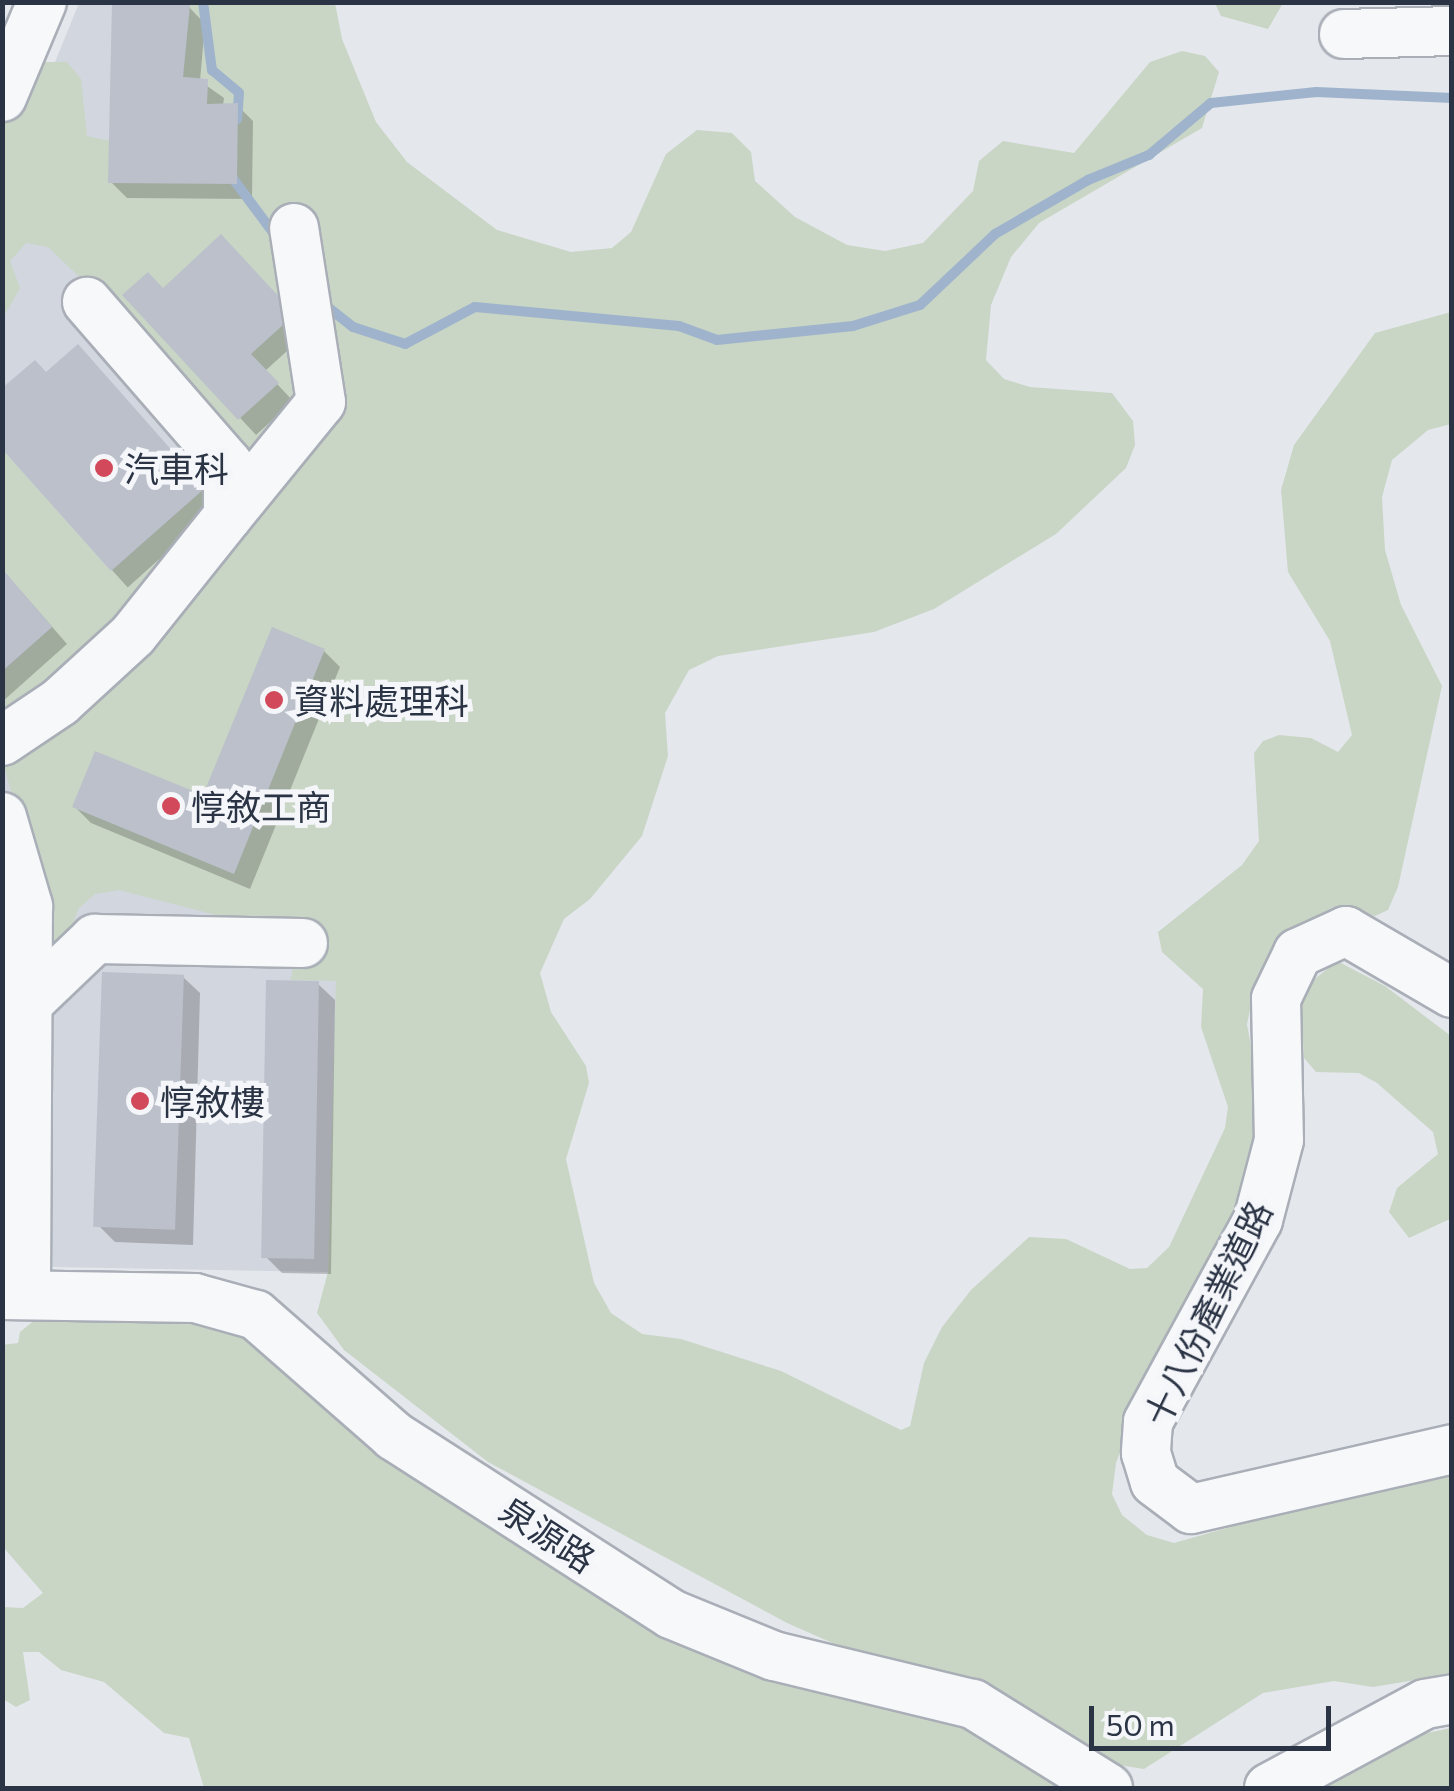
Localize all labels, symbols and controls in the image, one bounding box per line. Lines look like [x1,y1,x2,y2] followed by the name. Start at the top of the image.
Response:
[124,447,229,489] place label: 汽車科
[93,457,115,479] marker: 汽車科
[294,679,469,721] place label: 資料處理科
[263,689,285,711] marker: 資料處理科
[191,785,331,827] place label: 惇敘工商
[160,795,182,817] marker: 惇敘工商
[160,1080,265,1122] place label: 惇敘樓
[129,1090,151,1112] marker: 惇敘樓
[1134,1194,1280,1432] street label: 十八份產業道路
[493,1488,603,1580] street label: 泉源路
[1094,1686,1336,1748] scale bar
[1106,1705,1175,1742] text: 50 m

